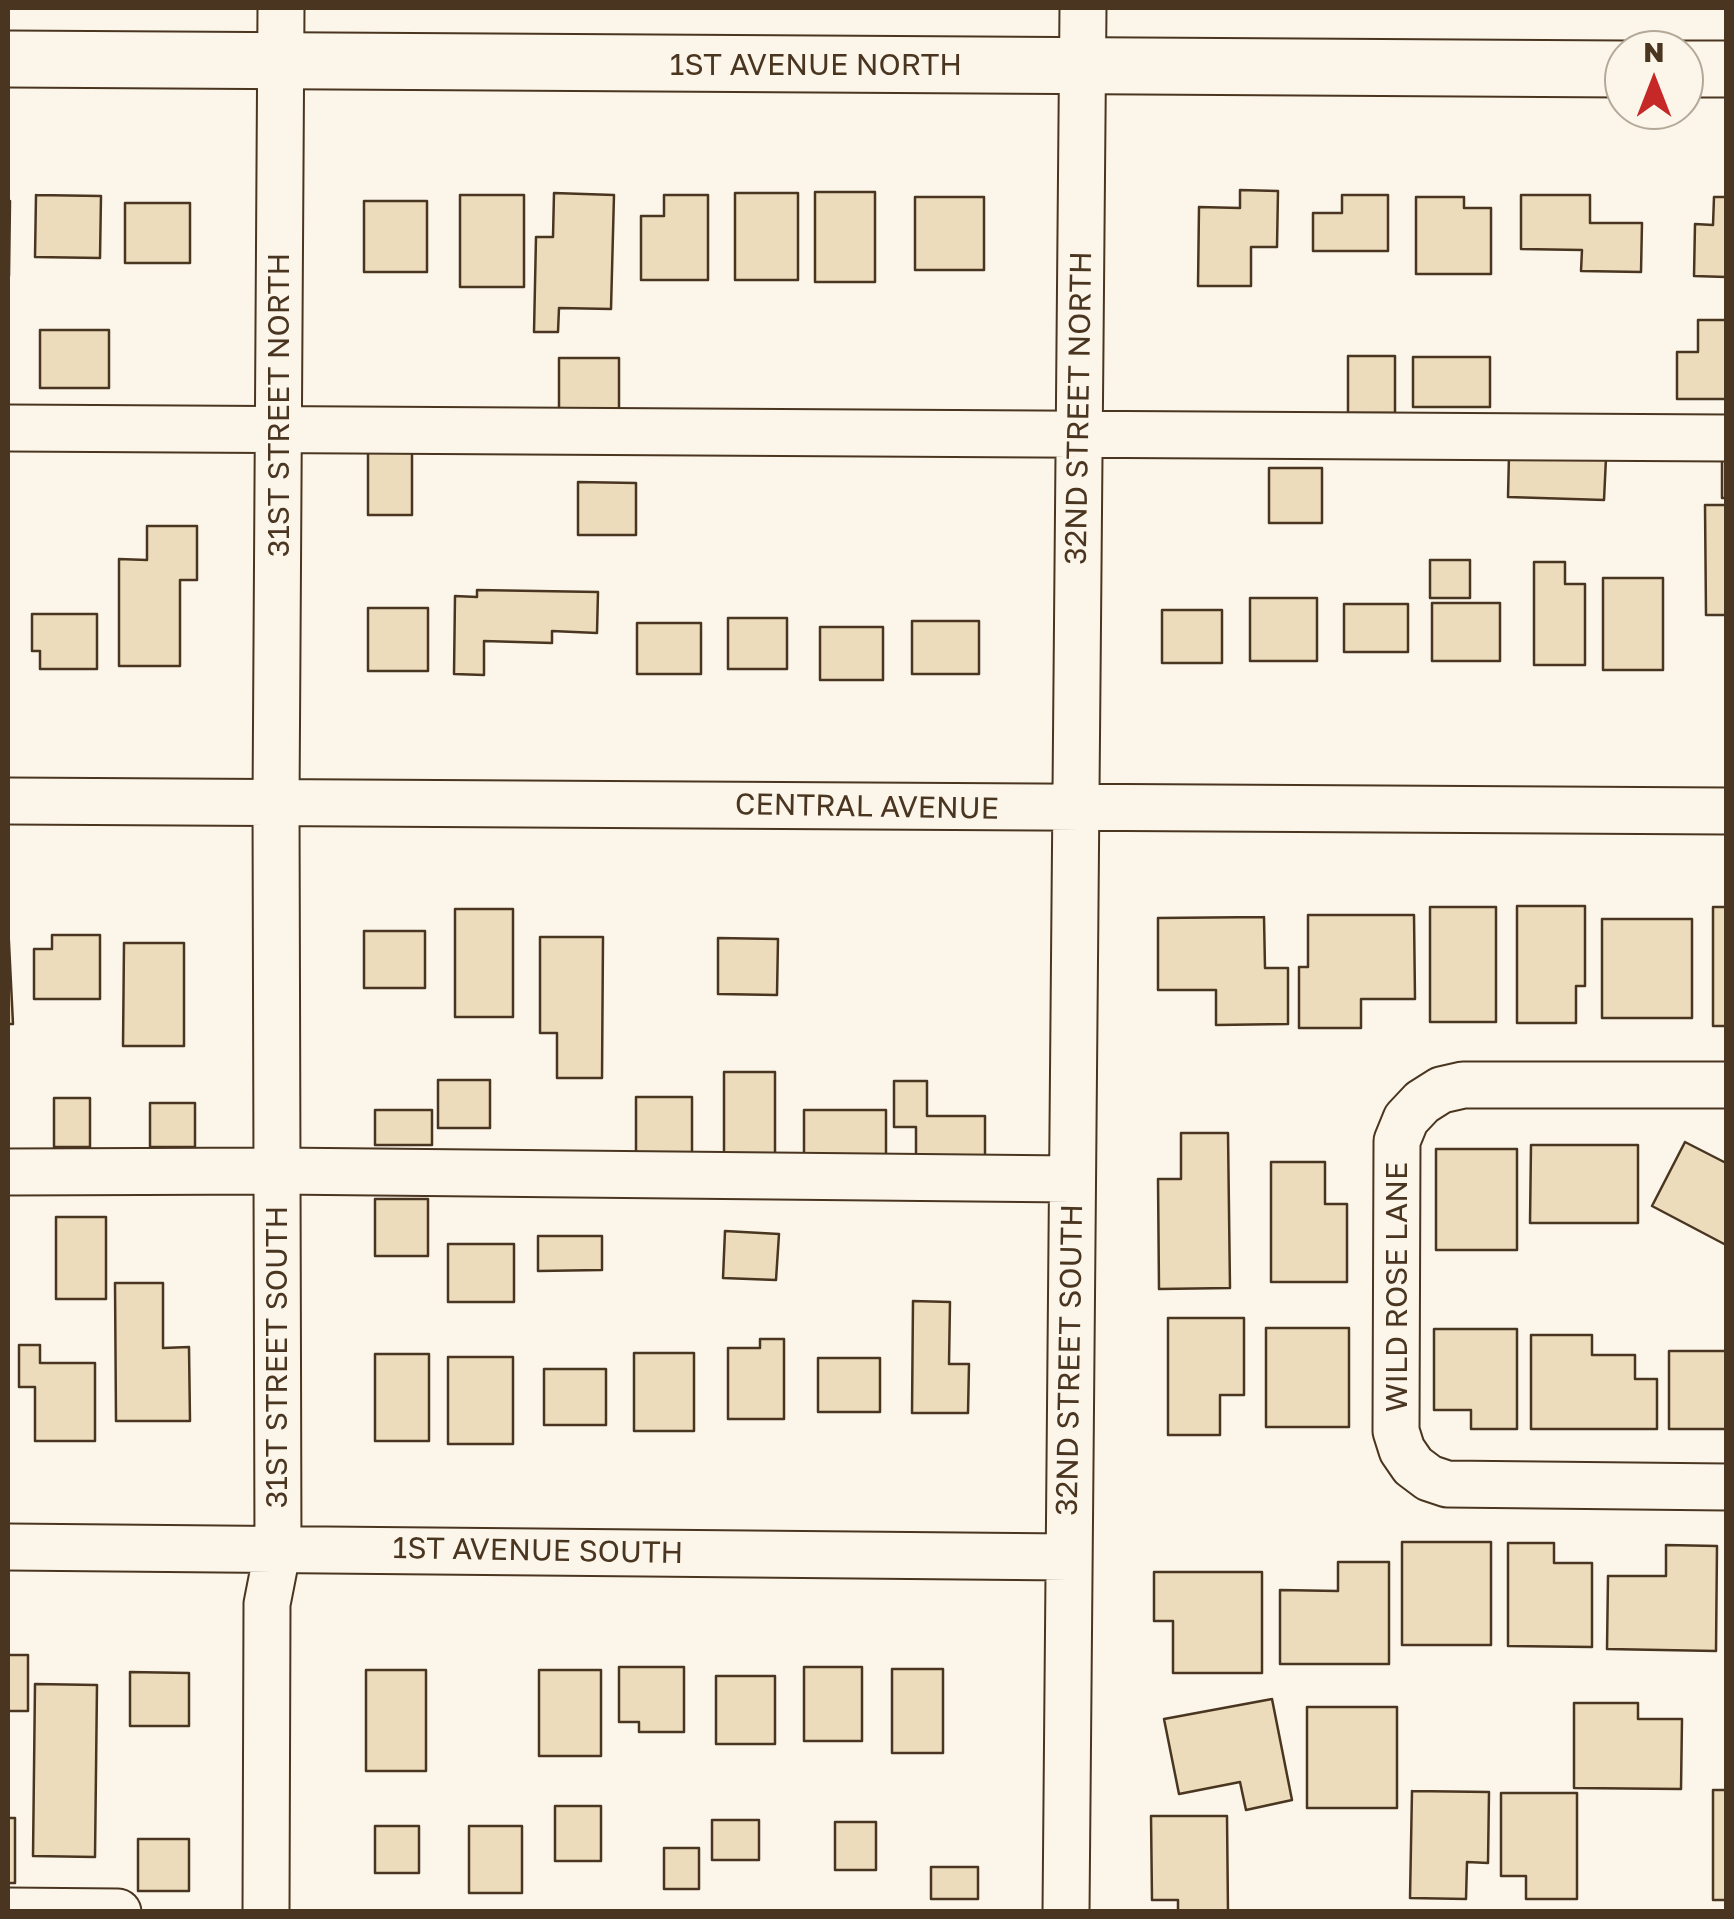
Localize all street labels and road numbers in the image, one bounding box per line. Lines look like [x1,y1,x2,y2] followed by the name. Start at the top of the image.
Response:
[670,47,962,83] street label: 1ST AVENUE NORTH
[1058,251,1100,565] street label: 32ND STREET NORTH
[261,253,297,557] street label: 31ST STREET NORTH
[735,787,999,827] street label: CENTRAL AVENUE
[1379,1162,1415,1412] street label: WILD ROSE LANE
[1049,1204,1091,1516] street label: 32ND STREET SOUTH
[259,1206,295,1508] street label: 31ST STREET SOUTH
[392,1530,684,1572] street label: 1ST AVENUE SOUTH

